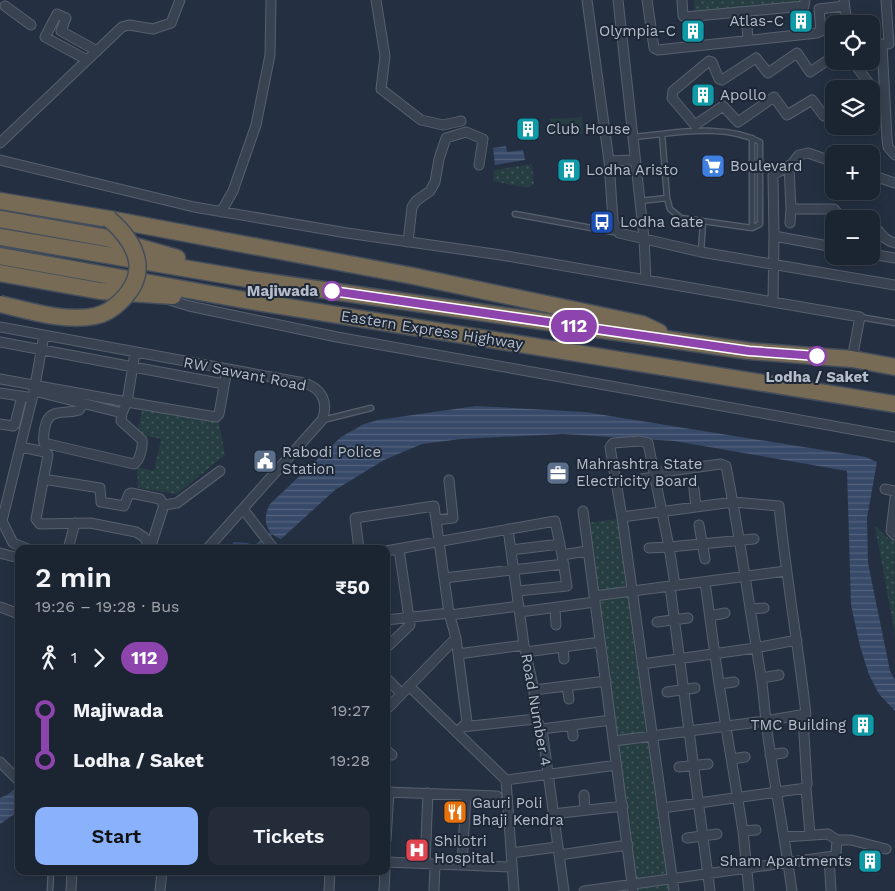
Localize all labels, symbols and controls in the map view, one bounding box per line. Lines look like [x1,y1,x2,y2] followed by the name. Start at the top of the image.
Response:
[788,8,814,34] building icon: Atlas-C
[729,12,784,30] place label: Atlas-C
[825,15,880,265] map controls
[825,15,880,70] button: locate
[680,18,706,44] building icon: Olympia-C
[599,22,676,40] place label: Olympia-C
[825,80,880,135] button: layers
[690,82,716,108] building icon: Apollo
[720,86,767,104] place label: Apollo
[515,116,541,142] building icon: Club House
[546,120,630,138] place label: Club House
[825,145,880,200] button: +
[700,153,726,179] supermarket icon: Boulevard
[556,157,582,183] building icon: Lodha Aristo
[730,157,802,175] place label: Boulevard
[586,161,678,179] place label: Lodha Aristo
[589,209,615,235] bus stop icon: Lodha Gate
[825,210,880,265] button: −
[620,213,704,231] place label: Lodha Gate
[322,281,342,301] marker: Majiwada
[247,282,318,300] place label: Majiwada
[340,307,525,353] street label: Eastern Express Highway
[545,310,603,342] line badge: 112
[561,315,587,336] text: 112
[807,346,827,366] marker: Lodha / Saket
[182,353,308,395] street label: RW Sawant Road
[765,368,869,386] place label: Lodha / Saket
[282,443,381,478] place label: Rabodi Police Station
[252,448,278,474] public building icon: Rabodi Police Station
[576,455,702,490] place label: Mahrashtra State Electricity Board
[545,460,571,486] office icon: Mahrashtra State Electricity Board
[35,561,112,594] text: 2 min
[335,576,370,599] text: ₹50
[35,597,179,616] text: 19:26 – 19:28 · Bus
[35,644,63,672] icon: walk
[85,644,113,672] icon: forward
[131,647,158,668] text: 112
[71,648,77,667] text: 1
[517,652,555,768] street label: Road Number 4
[73,699,163,722] text: Majiwada
[331,701,370,720] text: 19:27
[850,712,876,738] building icon: TMC Building
[750,716,846,734] place label: TMC Building
[73,749,204,772] text: Lodha / Saket
[330,751,370,770] text: 19:28
[472,794,564,829] place label: Gauri Poli Bhaji Kendra
[442,799,468,825] restaurant icon: Gauri Poli Bhaji Kendra
[35,807,198,865] button: Start
[208,807,370,865] button: Tickets
[434,832,495,867] place label: Shilotri Hospital
[404,837,430,863] hospital icon: Shilotri Hospital
[857,848,883,874] building icon: Sham Apartments
[720,852,852,870] place label: Sham Apartments

